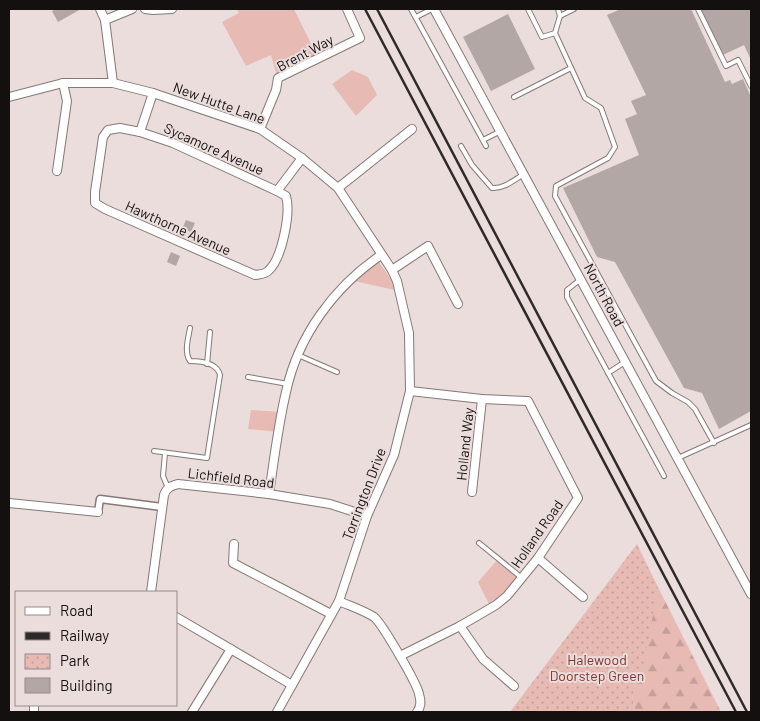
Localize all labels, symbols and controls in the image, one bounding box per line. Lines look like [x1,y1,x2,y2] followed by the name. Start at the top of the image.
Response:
[273,30,337,75] street label: Brent Way
[171,78,267,127] street label: New Hutte Lane
[162,119,267,178] street label: Sycamore Avenue
[123,197,234,258] street label: Hawthorne Avenue
[581,260,628,329] street label: North Road
[452,406,477,481] street label: Holland Way
[338,445,389,542] street label: Torrington Drive
[187,464,275,491] street label: Lichfield Road
[507,496,566,571] street label: Holland Road
[15,591,178,706] legend
[60,601,93,619] text: Road
[60,626,109,644] text: Railway
[60,651,90,669] text: Park
[550,651,644,684] park label: Halewood Doorstep Green
[60,676,113,694] text: Building

